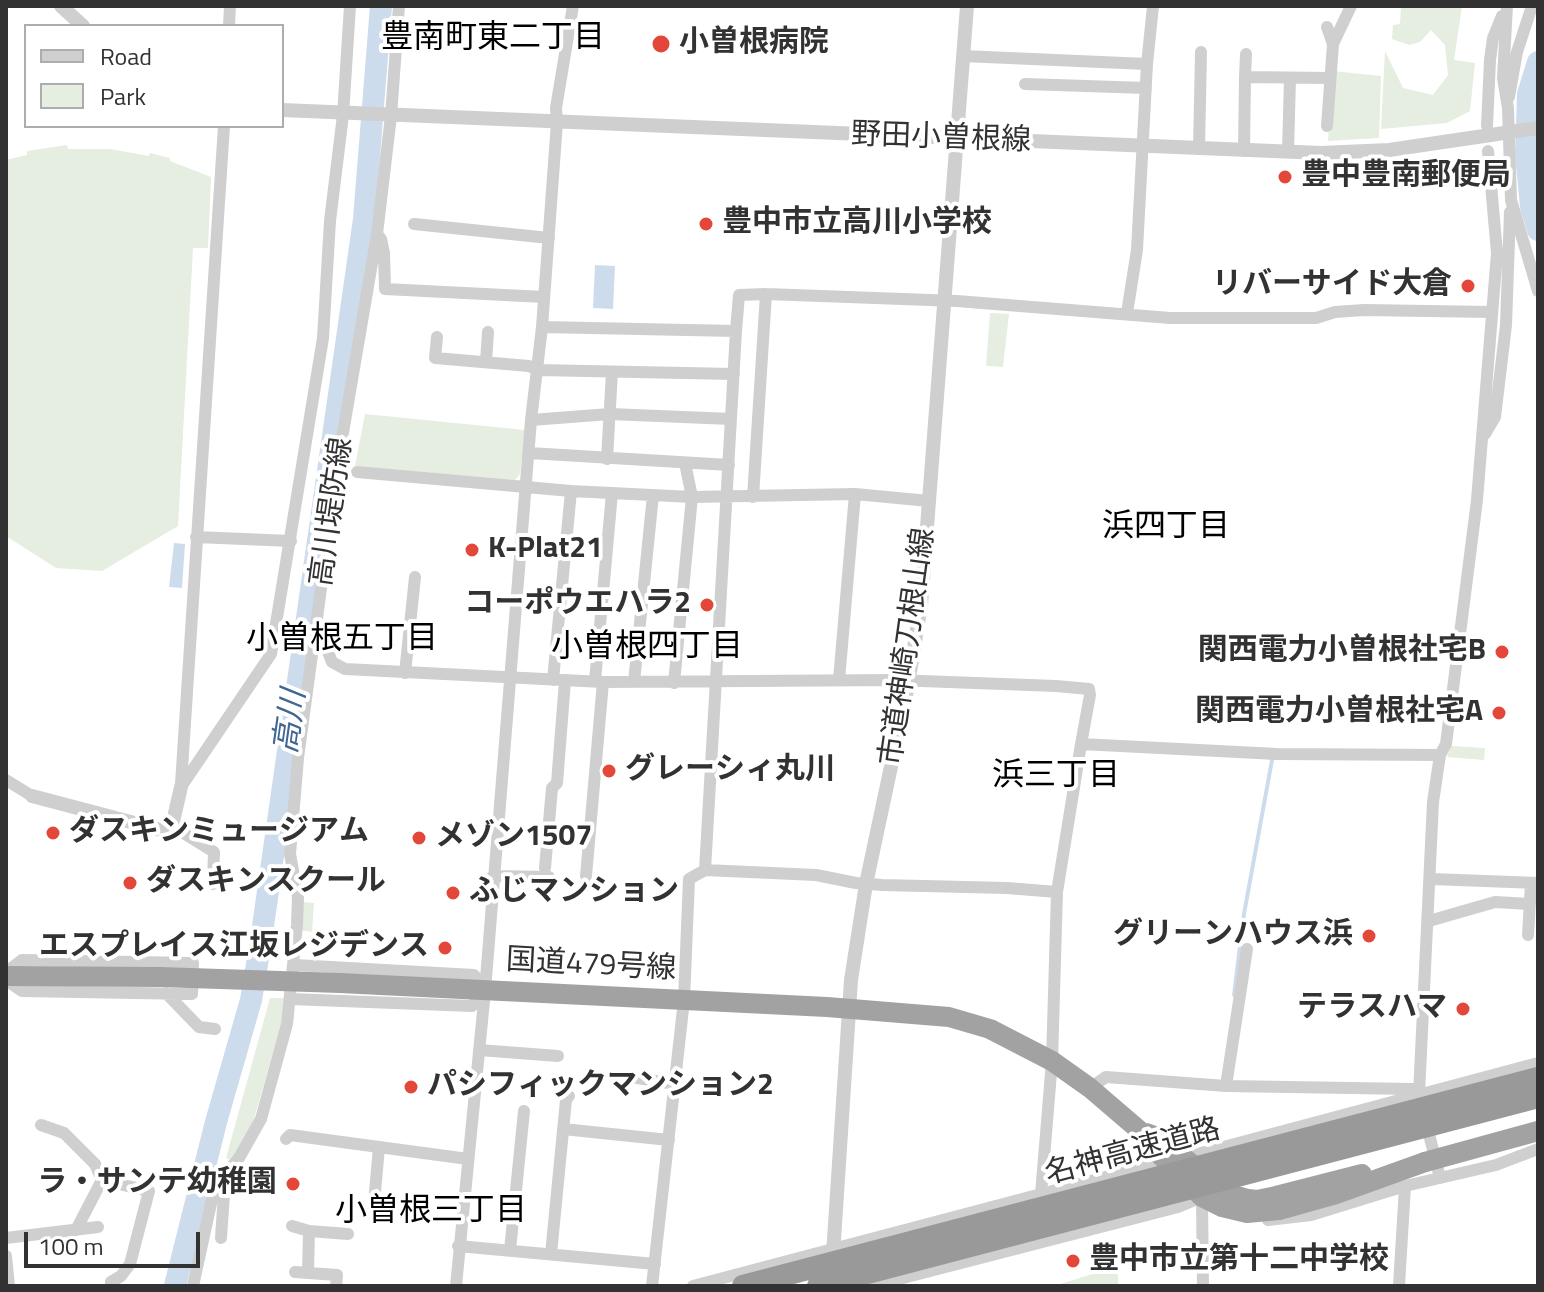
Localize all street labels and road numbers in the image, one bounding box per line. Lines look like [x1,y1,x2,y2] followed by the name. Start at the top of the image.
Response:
[850,118,1032,160] street label: 野田小曽根線
[305,435,361,589] street label: 高川堤防線
[874,526,944,768] street label: 市道神崎刀根山線
[505,944,677,988] street label: 国道479号線
[1041,1112,1225,1194] street label: 名神高速道路

